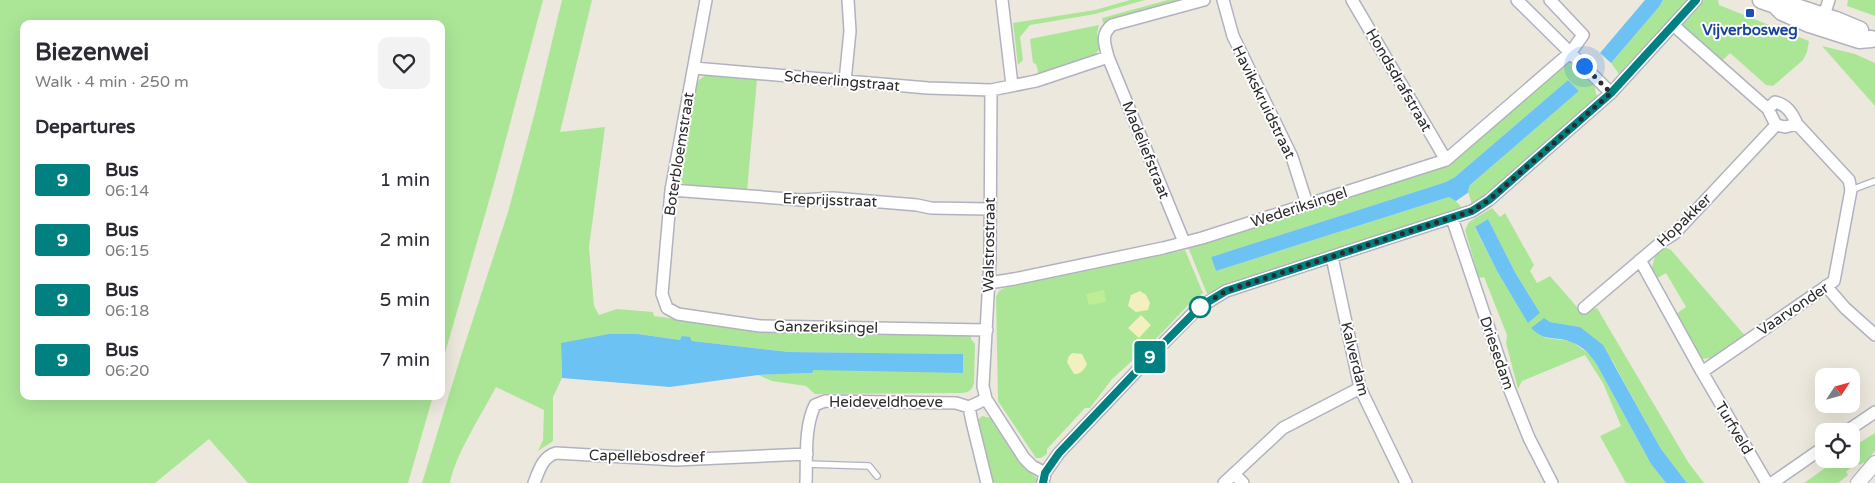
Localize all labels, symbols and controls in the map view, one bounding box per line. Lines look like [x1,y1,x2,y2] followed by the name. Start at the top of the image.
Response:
[1744,7,1756,19] marker: Vijverbosweg
[1702,21,1798,40] place label: Vijverbosweg
[1362,25,1436,135] street label: Hondsdrafstraat
[378,37,430,89] button: heart
[35,38,149,67] text: Biezenwei
[1229,42,1299,162] street label: Havikskruidstraat
[1572,54,1597,79] your location
[783,67,901,95] street label: Scheerlingstraat
[35,72,189,92] text: Walk · 4 min · 250 m
[660,91,698,217] street label: Boterbloemstraat
[1118,99,1174,202] street label: Madeliefstraat
[35,116,135,138] text: Departures
[105,159,139,181] text: Bus
[57,169,68,191] text: 9
[379,169,430,191] text: 1 min
[105,181,149,201] text: 06:14
[1249,183,1349,231] street label: Wederiksingel
[782,189,878,211] street label: Ereprijsstraat
[1653,190,1715,250] street label: Hopakker
[979,197,999,293] street label: Walstrostraat
[105,219,139,241] text: Bus
[57,229,68,251] text: 9
[379,229,430,251] text: 2 min
[105,241,149,261] text: 06:15
[1754,278,1832,339] street label: Vaarvonder
[105,279,139,301] text: Bus
[57,289,68,311] text: 9
[379,289,430,311] text: 5 min
[1189,296,1211,318] unlabelled marker
[105,301,149,321] text: 06:18
[1476,314,1518,392] street label: Driesedam
[774,317,878,337] street label: Ganzeriksingel
[1337,320,1373,398] street label: Kalverdam
[105,339,139,361] text: Bus
[1134,341,1166,373] line badge: 9
[1144,346,1156,368] text: 9
[57,349,68,371] text: 9
[379,349,430,371] text: 7 min
[105,361,149,381] text: 06:20
[1815,368,1860,412] north arrow
[1815,368,1860,468] map controls
[829,393,943,411] street label: Heideveldhoeve
[1711,398,1757,458] street label: Turfveld
[1815,423,1860,468] button: locate
[589,446,706,466] street label: Capellebosdreef

